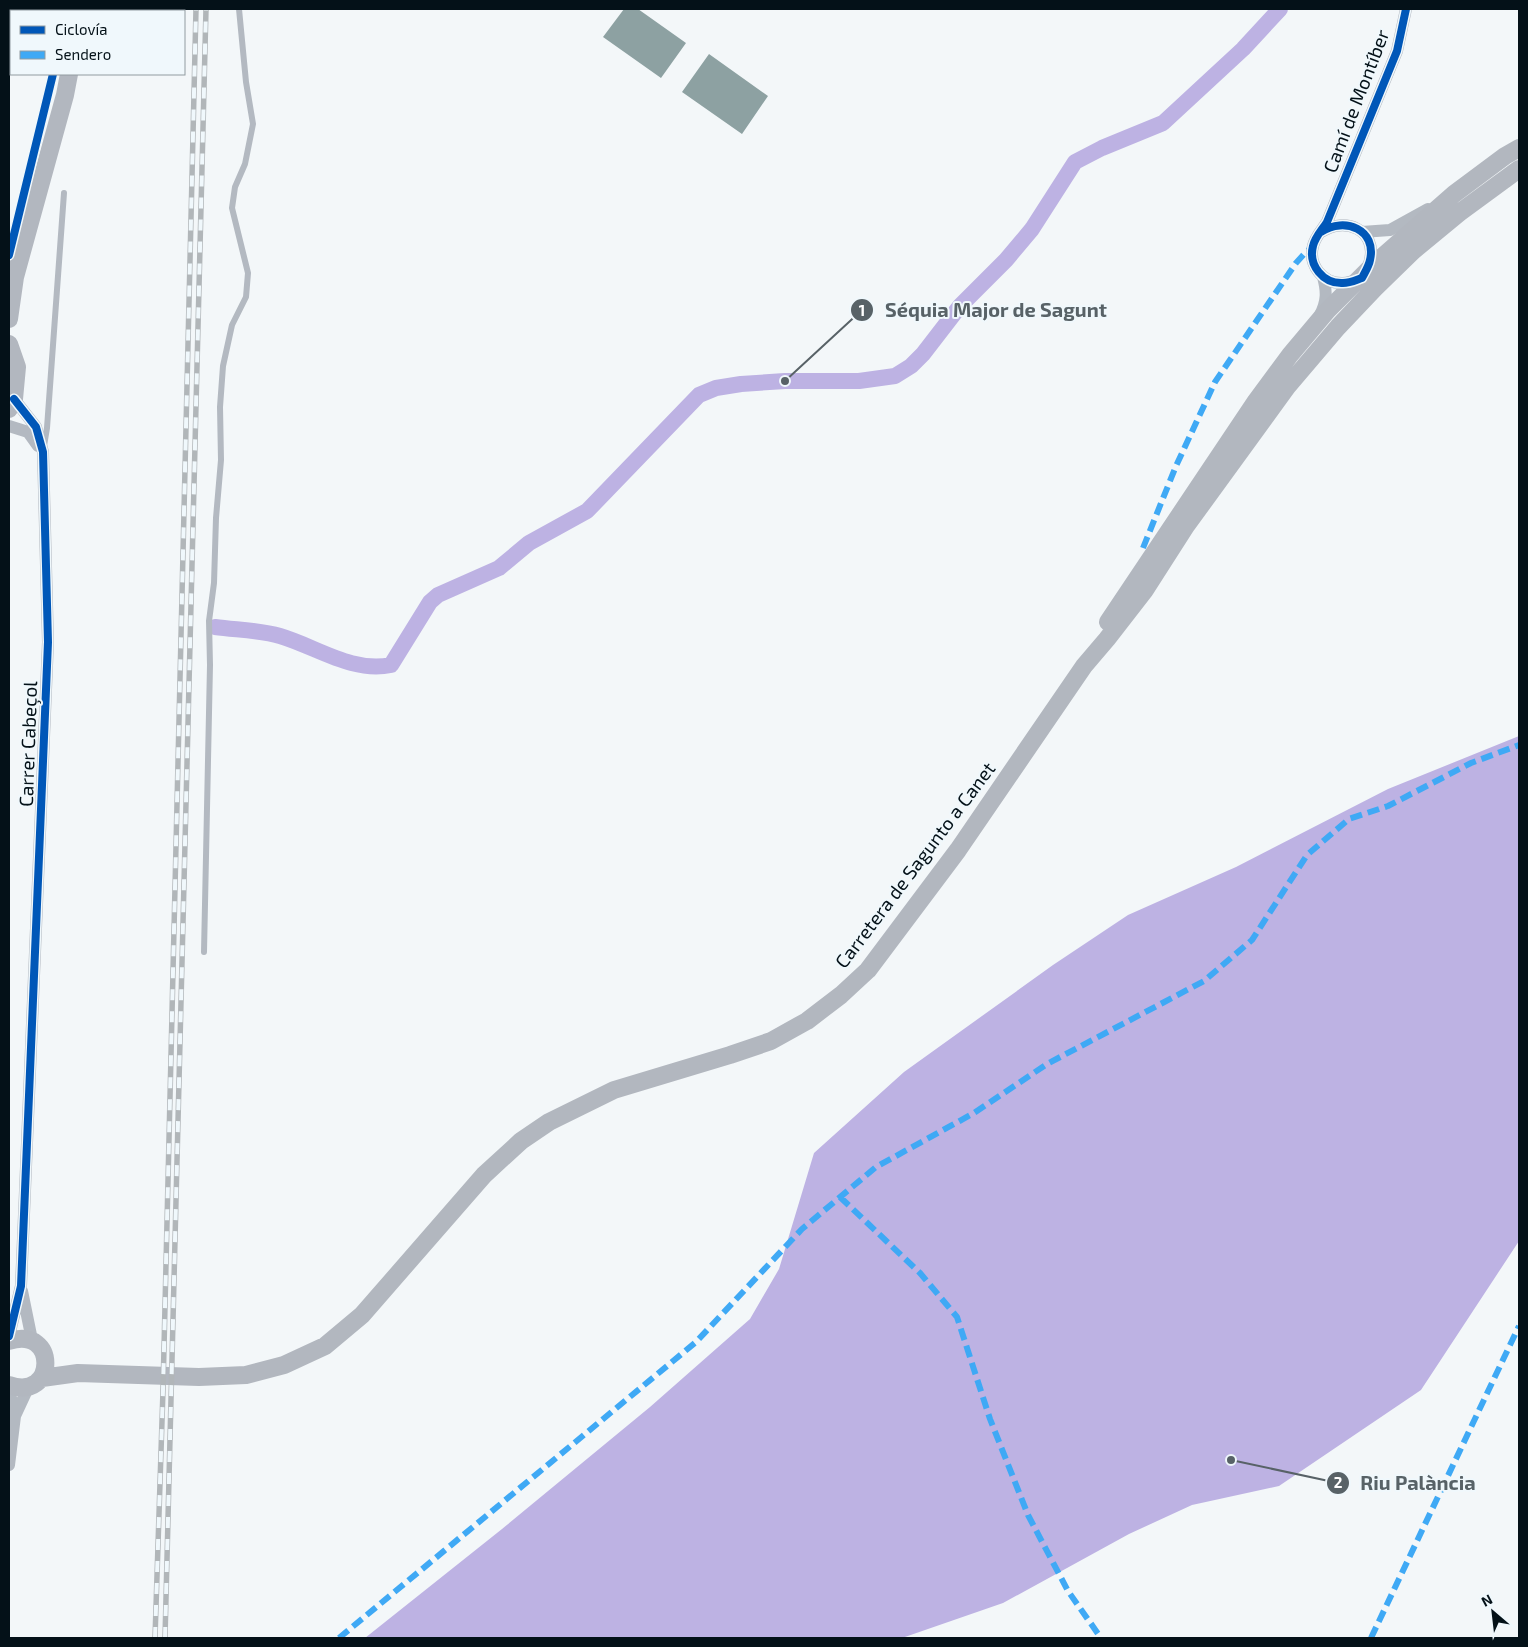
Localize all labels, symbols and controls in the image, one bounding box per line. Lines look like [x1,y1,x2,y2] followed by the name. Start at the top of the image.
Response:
[10,10,185,75] legend
[55,20,107,38] text: Ciclovía
[1318,26,1394,176] street label: Camí de Montíber
[55,45,111,63] text: Sendero
[850,293,1117,328] callout: Séquia Major de Sagunt
[885,297,1107,321] text: Séquia Major de Sagunt
[859,301,865,319] text: 1
[14,680,42,807] street label: Carrer Cabeçol
[830,757,1000,972] street label: Carretera de Sagunto a Canet
[1325,1465,1486,1500] callout: Riu Palància
[1360,1470,1476,1494] text: Riu Palància
[1334,1473,1343,1491] text: 2
[1468,1587,1518,1637] north arrow
[1478,1590,1495,1610] text: N

